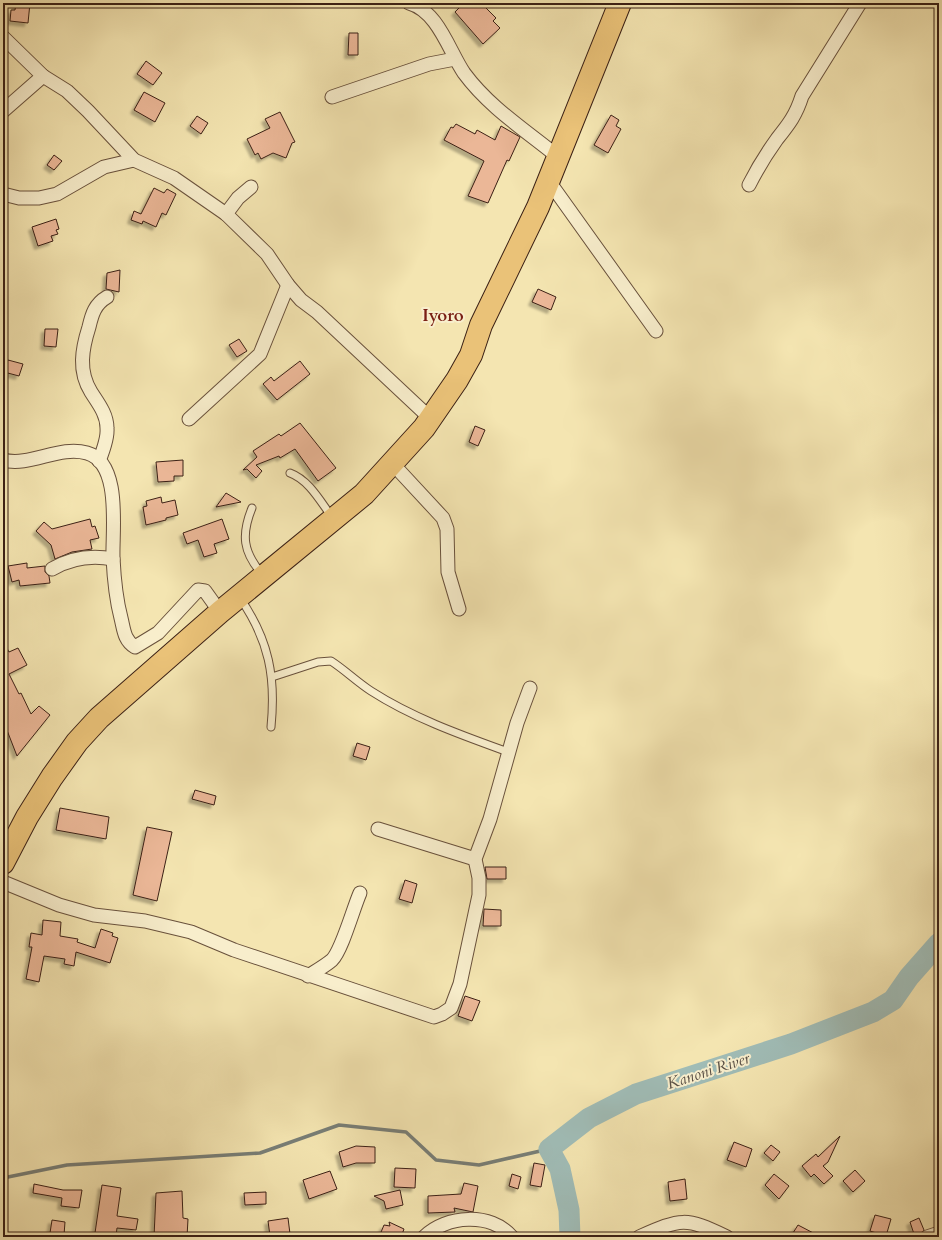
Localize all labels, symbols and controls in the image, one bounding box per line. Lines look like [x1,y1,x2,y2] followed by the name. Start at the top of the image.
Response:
[422,304,464,327] district label: Iyoro
[664,1047,753,1095] water label: Kanoni River

